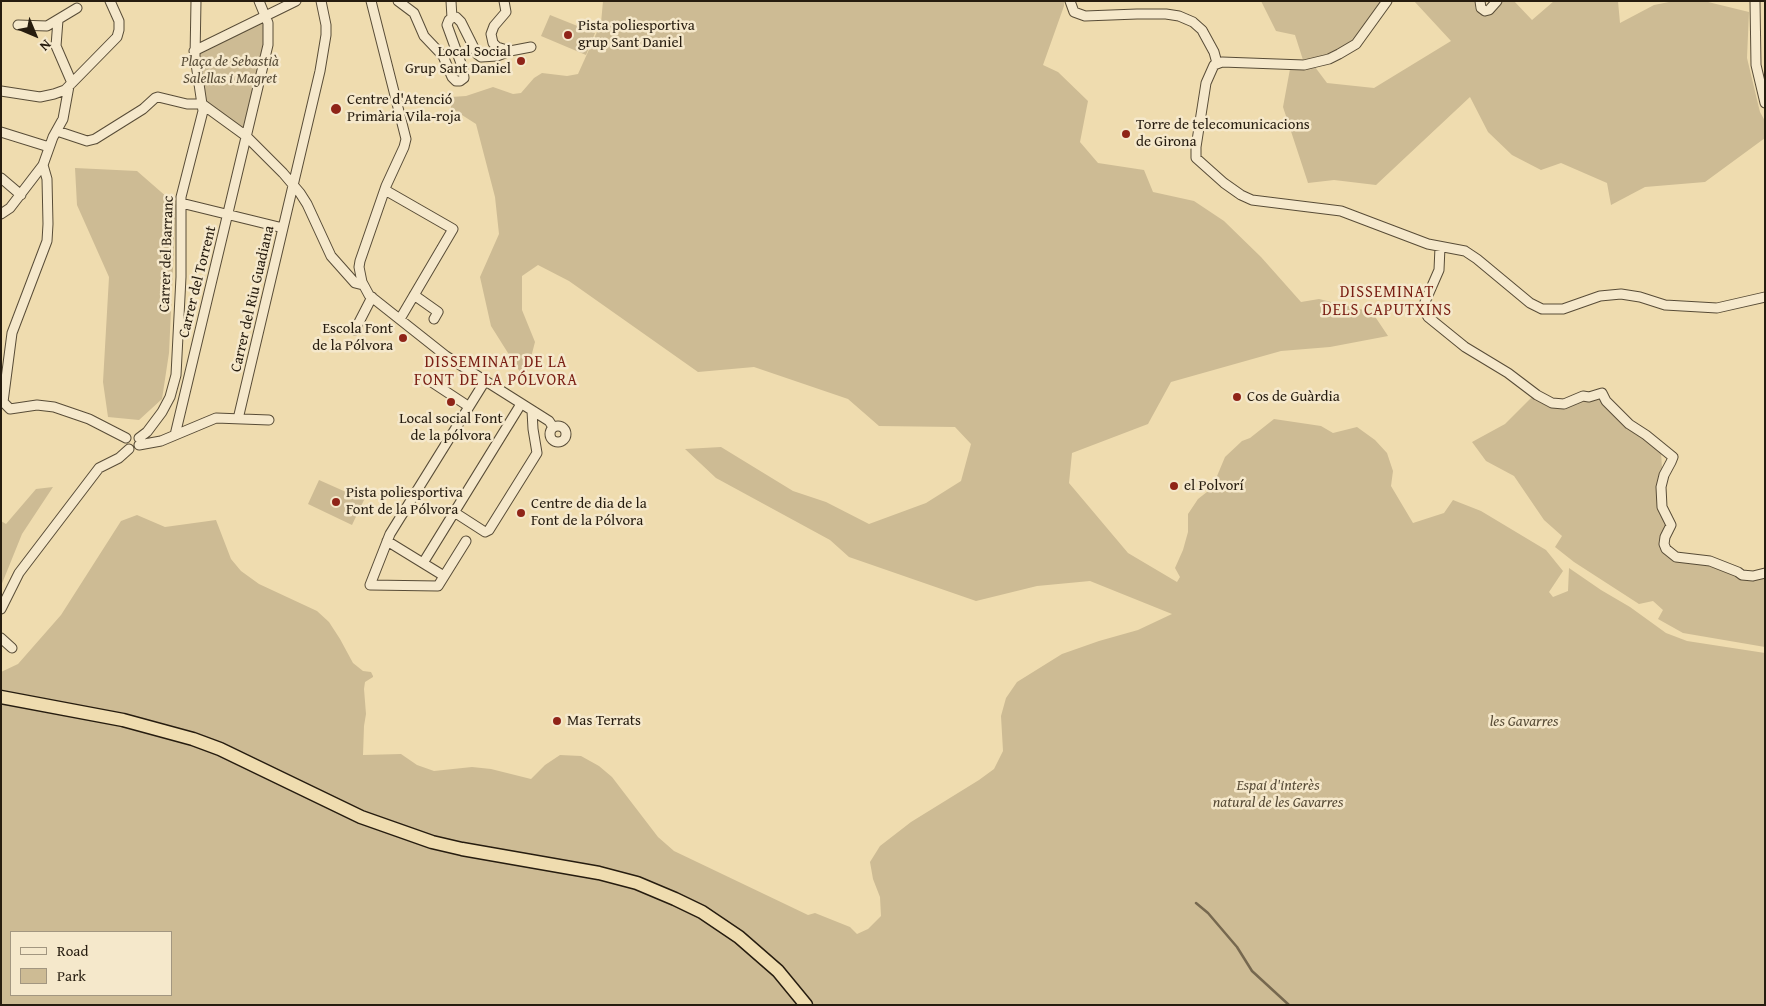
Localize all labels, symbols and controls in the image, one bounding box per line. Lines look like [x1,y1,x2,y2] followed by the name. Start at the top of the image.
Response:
[10,10,60,60] north arrow
[578,17,695,52] place label: Pista poliesportiva grup Sant Daniel
[562,29,574,41] marker: Pista poliesportiva grup Sant Daniel
[35,35,56,56] text: N
[405,43,511,78] place label: Local Social Grup Sant Daniel
[181,53,279,88] park label: Plaça de Sebastià Salellas i Magret
[515,55,527,67] marker: Local Social Grup Sant Daniel
[347,91,461,126] place label: Centre d'Atenció Primària Vila-roja
[329,102,343,116] marker: Centre d'Atenció Primària Vila-roja
[1136,116,1310,151] place label: Torre de telecomunicacions de Girona
[1120,128,1132,140] marker: Torre de telecomunicacions de Girona
[156,196,178,312] street label: Carrer del Barranc
[175,224,221,340] street label: Carrer del Torrent
[227,224,279,374] street label: Carrer del Riu Guadiana
[1320,283,1454,321] district label: DISSEMINAT DELS CAPUTXINS
[312,320,393,355] place label: Escola Font de la Pólvora
[397,332,409,344] marker: Escola Font de la Pólvora
[412,353,580,391] district label: DISSEMINAT DE LA FONT DE LA PÓLVORA
[1247,388,1340,406] place label: Cos de Guàrdia
[1231,391,1243,403] marker: Cos de Guàrdia
[445,396,457,408] marker: Local social Font de la pólvora
[399,410,503,445] place label: Local social Font de la pólvora
[1184,477,1244,495] place label: el Polvorí
[1168,480,1180,492] marker: el Polvorí
[346,484,463,519] place label: Pista poliesportiva Font de la Pólvora
[531,495,647,530] place label: Centre de dia de la Font de la Pólvora
[330,496,342,508] marker: Pista poliesportiva Font de la Pólvora
[515,507,527,519] marker: Centre de dia de la Font de la Pólvora
[567,712,641,730] place label: Mas Terrats
[1490,713,1558,731] park label: les Gavarres
[551,715,563,727] marker: Mas Terrats
[1213,777,1343,812] park label: Espai d'interès natural de les Gavarres
[10,931,172,996] legend
[57,940,88,961] text: Road
[57,965,86,986] text: Park

